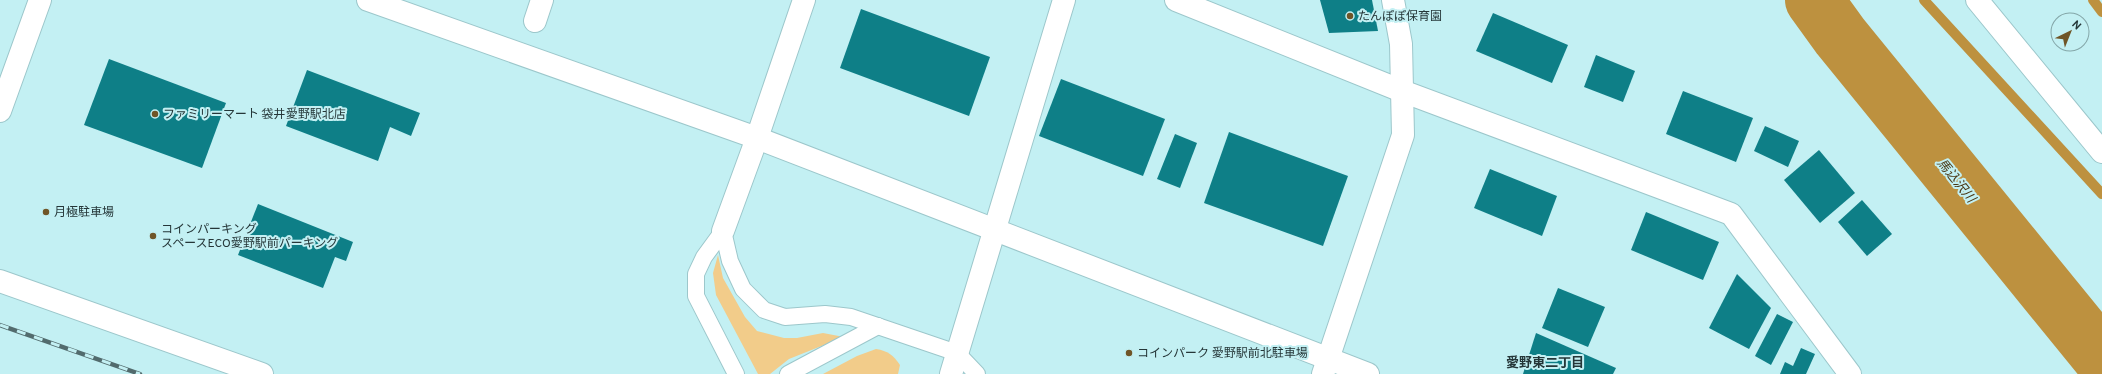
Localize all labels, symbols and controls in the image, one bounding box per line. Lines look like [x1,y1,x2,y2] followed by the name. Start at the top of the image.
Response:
[1358,9,1442,25] place label: たんぽぽ保育園
[1345,11,1355,21] marker: たんぽぽ保育園
[2050,12,2090,52] north arrow
[2068,18,2084,33] text: N
[163,107,346,123] place label: ファミリーマート 袋井愛野駅北店
[150,109,160,119] marker: ファミリーマート 袋井愛野駅北店
[1933,156,1979,208] water label: 馬込沢川
[54,205,114,221] place label: 月極駐車場
[41,207,51,217] marker: 月極駐車場
[161,222,338,252] place label: コインパーキング スペースECO愛野駅前パーキング
[148,231,158,241] marker: コインパーキング スペースECO愛野駅前パーキング
[1137,346,1308,362] place label: コインパーク 愛野駅前北駐車場
[1124,348,1134,358] marker: コインパーク 愛野駅前北駐車場
[1506,355,1584,372] district label: 愛野東二丁目

